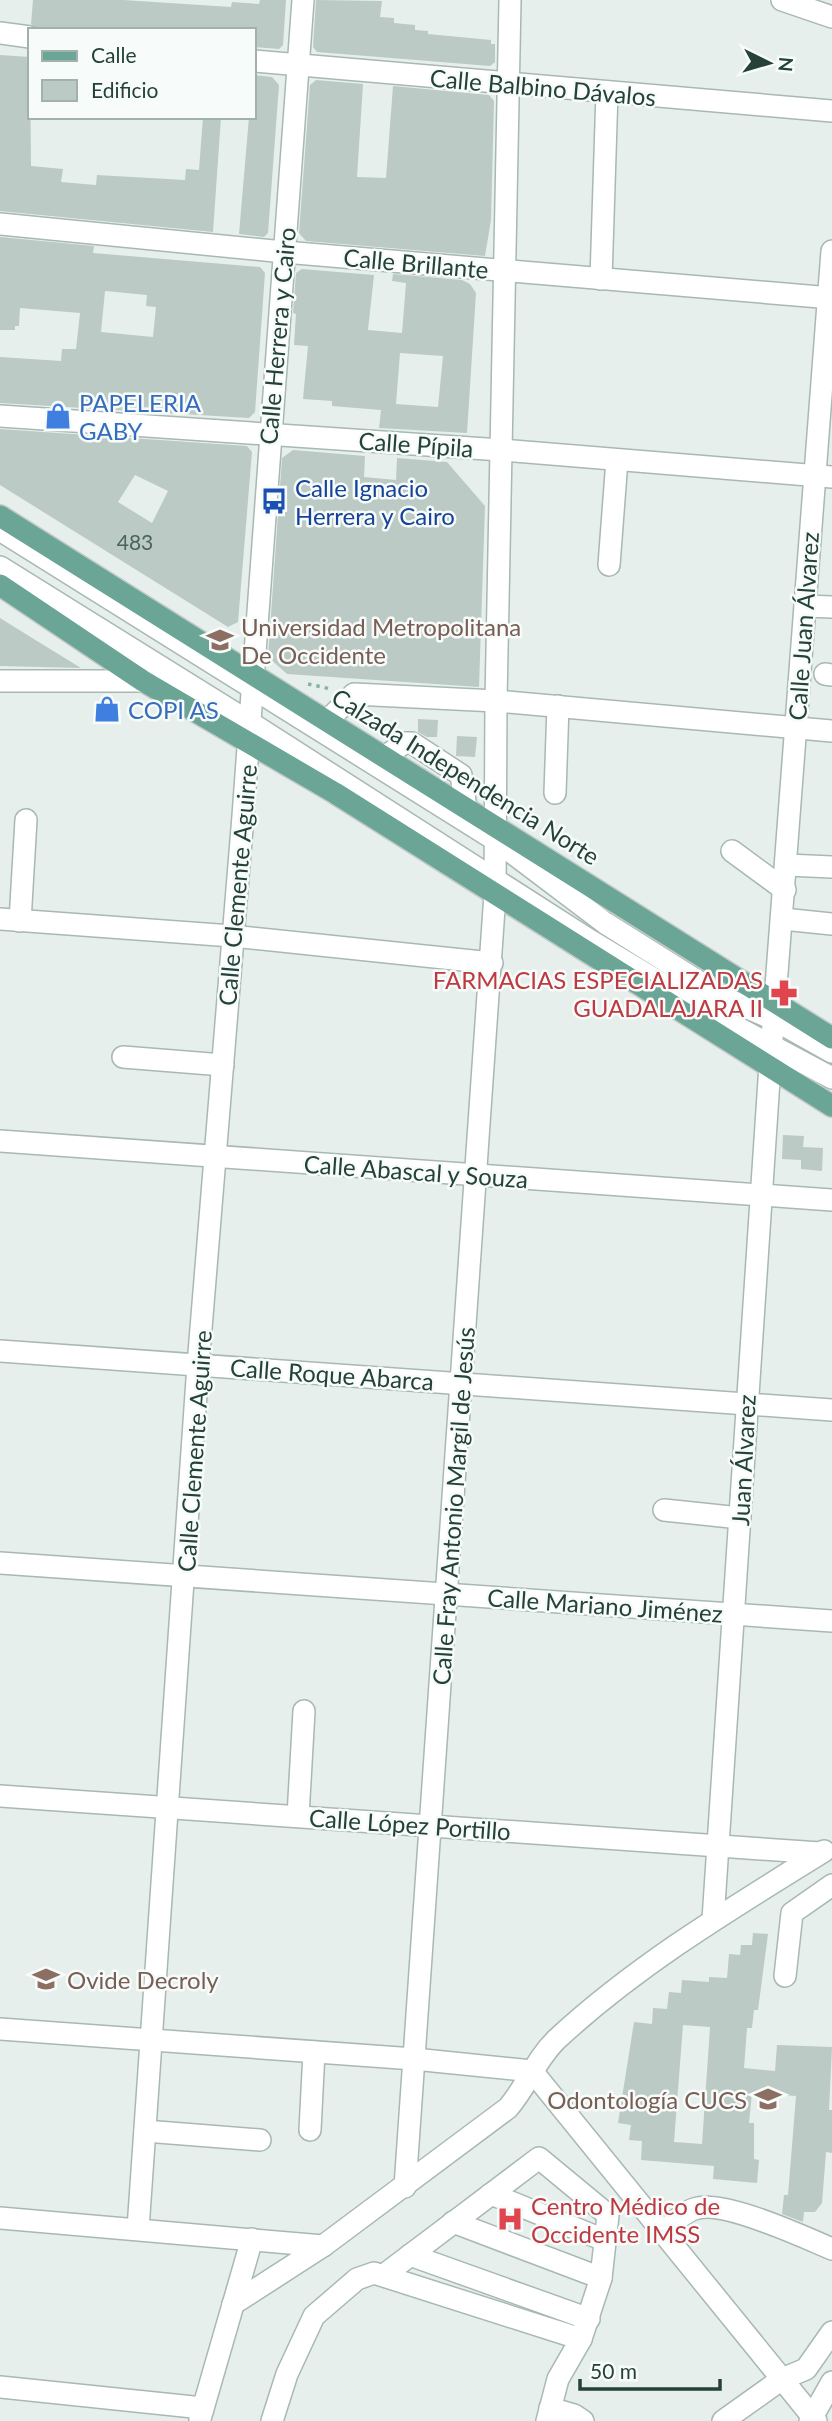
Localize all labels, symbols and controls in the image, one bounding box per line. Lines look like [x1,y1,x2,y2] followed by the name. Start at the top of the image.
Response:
[28,28,256,119] legend
[734,28,804,98] north arrow
[91,42,136,67] text: Calle
[774,56,799,73] text: N
[429,63,657,111] street label: Calle Balbino Dávalos
[91,77,159,102] text: Edificio
[253,226,301,446] street label: Calle Herrera y Cairo
[342,242,490,284] street label: Calle Brillante
[79,388,202,445] place label: PAPELERIA GABY
[43,401,73,431] shop icon: PAPELERIA GABY
[358,426,474,462] street label: Calle Pípila
[295,473,455,530] place label: Calle Ignacio Herrera y Cairo
[259,486,289,516] bus stop icon: Calle Ignacio Herrera y Cairo
[117,529,153,554] house number: 483
[782,531,824,721] street label: Calle Juan Álvarez
[241,612,521,669] place label: Universidad Metropolitana De Occidente
[205,625,235,655] school or university icon: Universidad Metropolitana De Occidente
[327,682,605,870] street label: Calzada Independencia Norte
[92,694,122,724] shop icon: COPI AS
[128,695,219,724] place label: COPI AS
[212,763,262,1007] street label: Calle Clemente Aguirre
[433,965,763,1022] place label: FARMACIAS ESPECIALIZADAS GUADALAJARA II
[769,978,799,1008] pharmacy icon: FARMACIAS ESPECIALIZADAS GUADALAJARA II
[303,1149,529,1193] street label: Calle Abascal y Souza
[426,1326,480,1686] street label: Calle Fray Antonio Margil de Jesús
[171,1329,217,1573] street label: Calle Clemente Aguirre
[229,1352,435,1396] street label: Calle Roque Abarca
[725,1393,761,1526] street label: Juan Álvarez
[486,1582,724,1628] street label: Calle Mariano Jiménez
[308,1802,512,1846] street label: Calle López Portillo
[31,1964,61,1994] school or university icon: Ovide Decroly
[67,1965,219,1994] place label: Ovide Decroly
[753,2084,783,2114] school or university icon: Odontología CUCS
[547,2085,747,2114] place label: Odontología CUCS
[531,2191,720,2248] place label: Centro Médico de Occidente IMSS
[495,2204,525,2234] hospital icon: Centro Médico de Occidente IMSS
[580,2348,720,2392] scale bar
[590,2358,637,2383] text: 50 m

